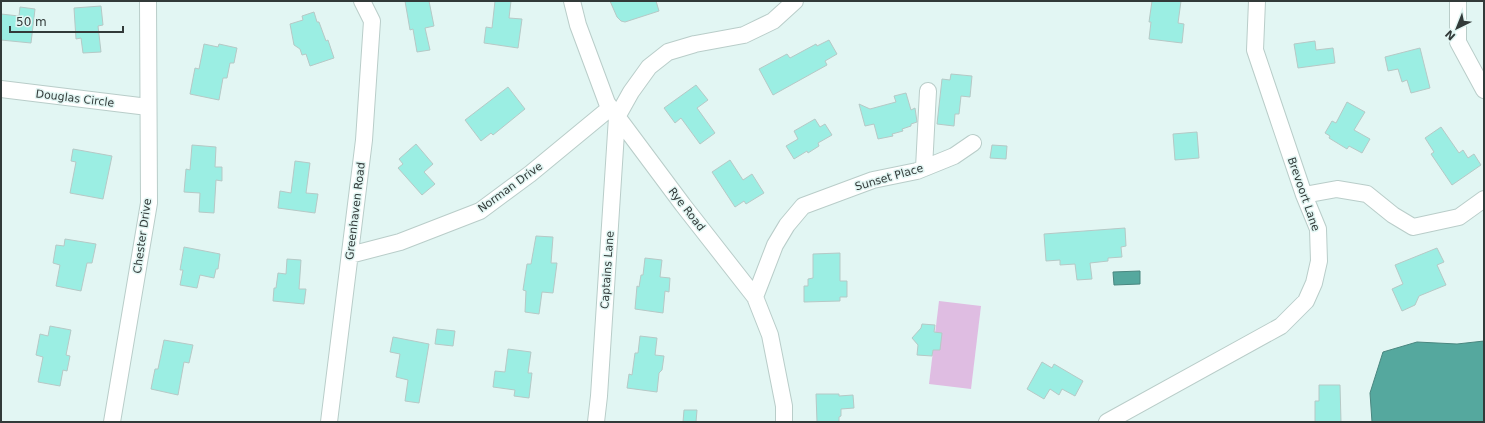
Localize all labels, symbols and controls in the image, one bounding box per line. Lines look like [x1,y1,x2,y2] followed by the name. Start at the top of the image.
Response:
[10,8,123,34] scale bar
[1437,8,1477,48] north arrow
[16,15,47,29] text: 50 m
[1443,27,1458,43] text: N
[35,87,115,110] street label: Douglas Circle
[1285,155,1322,233] street label: Brevoort Lane
[476,160,545,215] street label: Norman Drive
[343,161,368,261] street label: Greenhaven Road
[853,161,925,193] street label: Sunset Place
[666,185,708,234] street label: Rye Road
[131,198,154,274] street label: Chester Drive
[598,230,617,310] street label: Captains Lane

